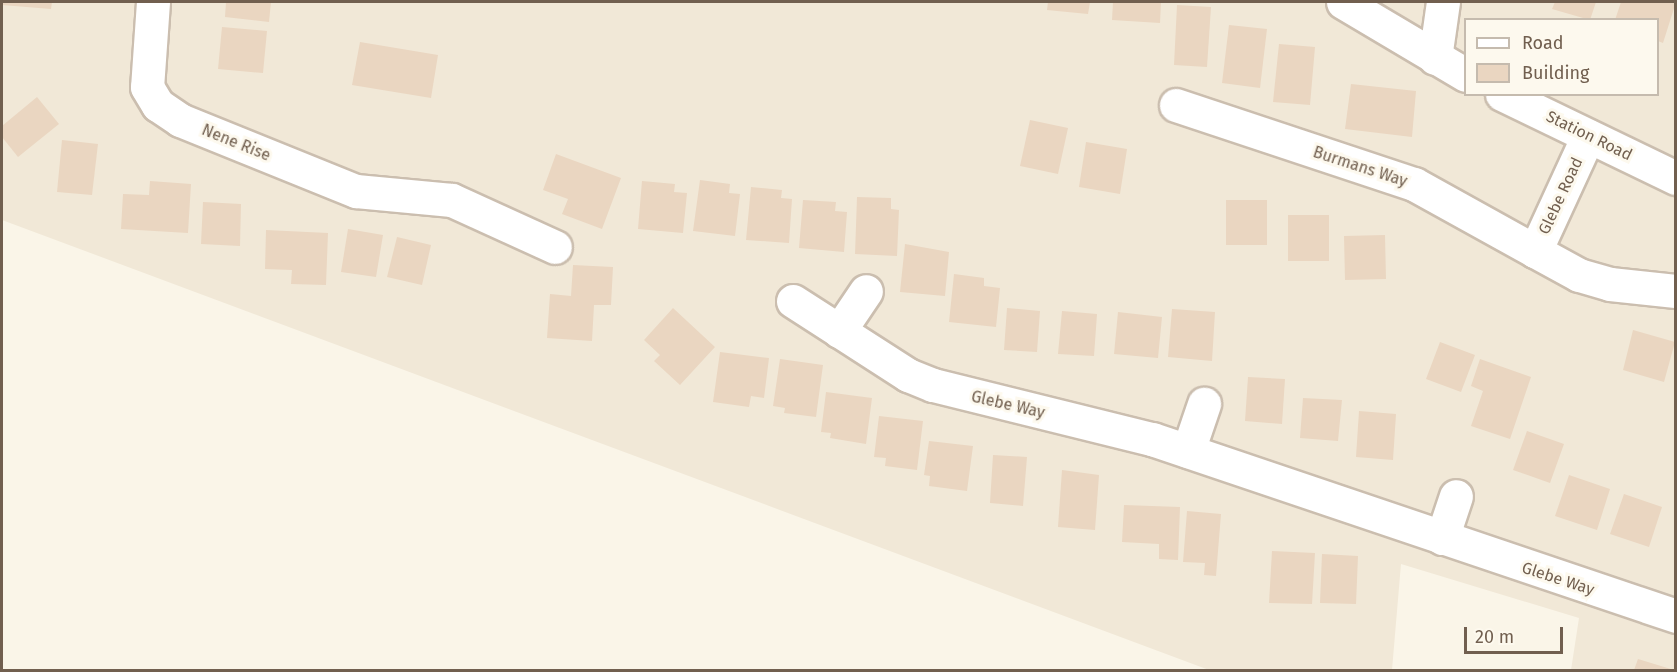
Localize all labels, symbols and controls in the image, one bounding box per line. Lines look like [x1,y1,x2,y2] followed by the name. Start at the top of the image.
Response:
[1464,18,1659,96] legend
[1522,32,1564,54] text: Road
[1522,62,1589,84] text: Building
[1543,107,1635,165] street label: Station Road
[199,121,273,165] street label: Nene Rise
[1311,143,1409,191] street label: Burmans Way
[1535,154,1587,238] street label: Glebe Road
[969,387,1047,423] street label: Glebe Way
[1519,558,1597,600] street label: Glebe Way
[1467,615,1566,653] scale bar
[1475,626,1514,648] text: 20 m

